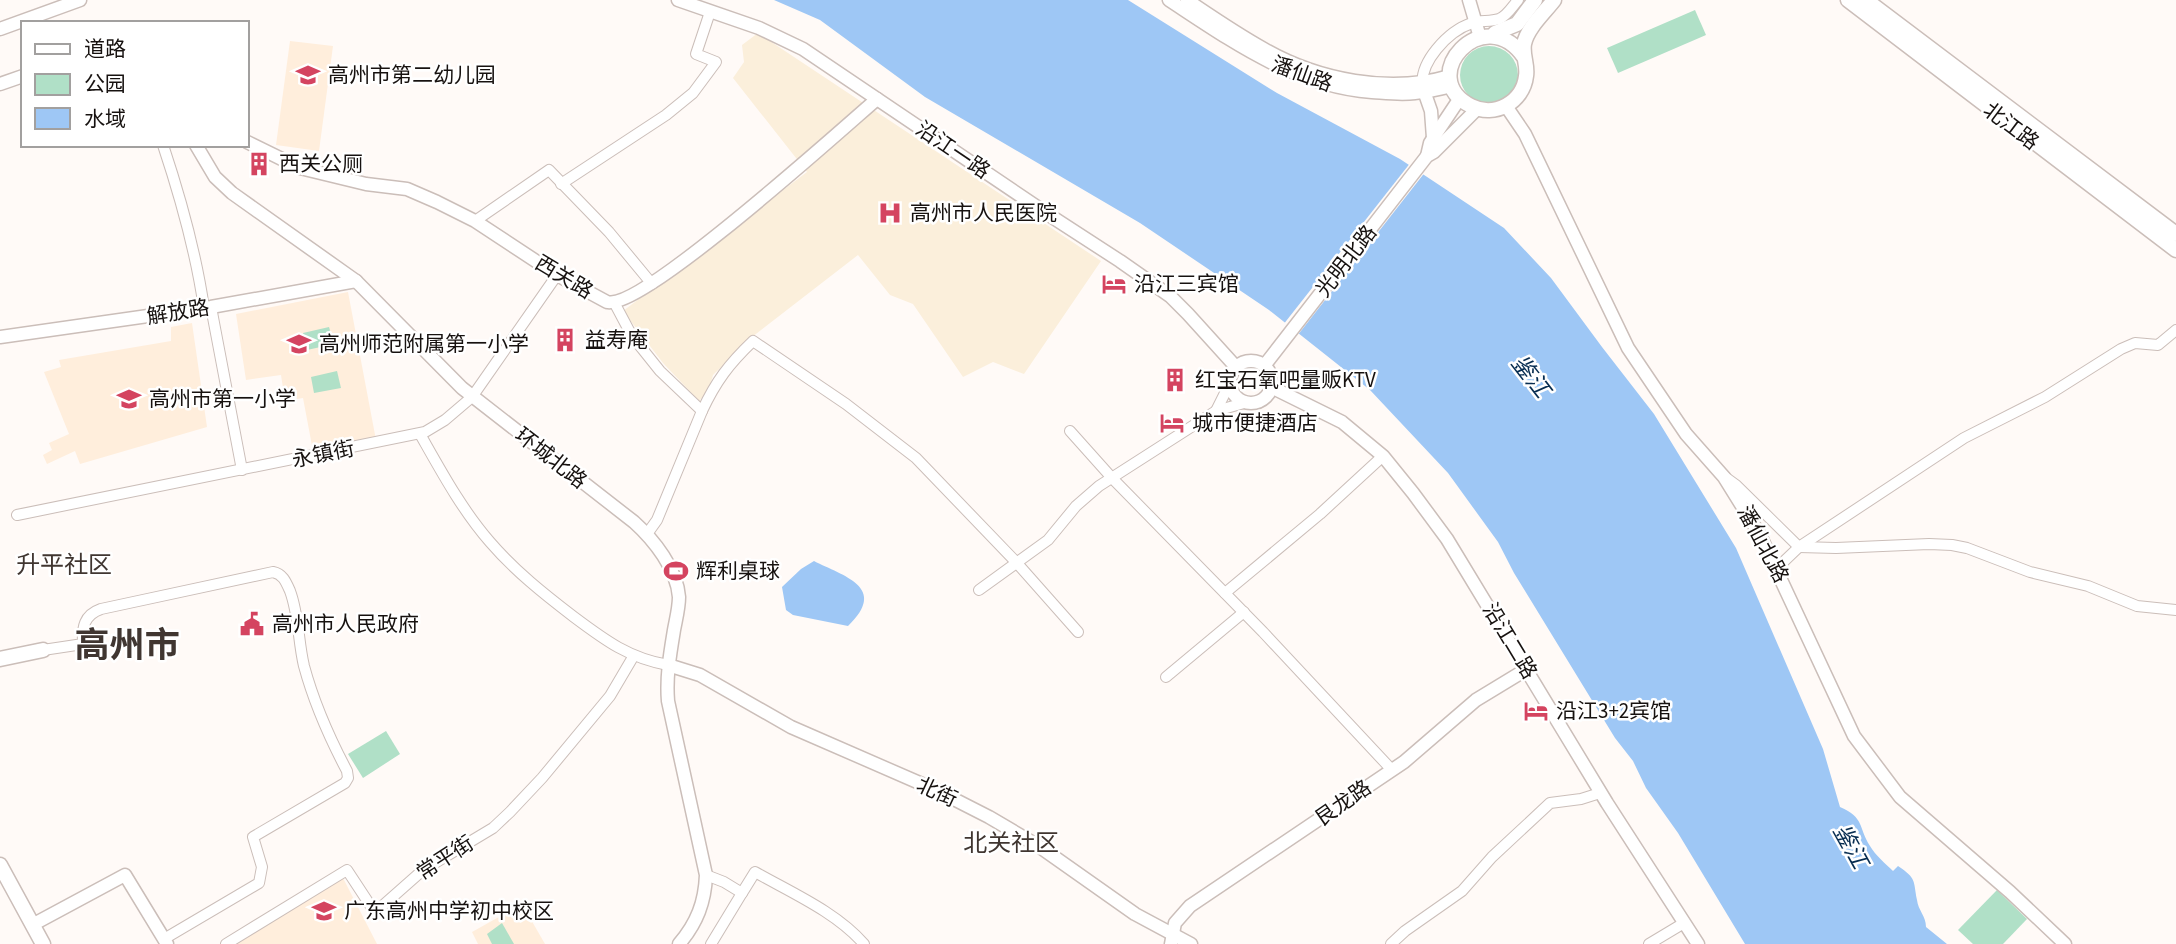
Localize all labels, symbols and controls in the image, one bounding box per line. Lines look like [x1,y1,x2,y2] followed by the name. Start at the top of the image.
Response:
[21,21,248,147] legend
[84,34,126,64] text: 道路
[1267,49,1337,99] street label: 潘仙路
[328,60,496,90] place label: 高州市第二幼儿园
[294,61,322,89] school or university icon: 高州市第二幼儿园
[84,69,126,99] text: 公园
[1977,95,2045,157] street label: 北江路
[84,104,126,134] text: 水域
[910,114,996,186] street label: 沿江一路
[279,149,363,179] place label: 西关公厕
[245,150,273,178] building icon: 西关公厕
[910,198,1057,228] place label: 高州市人民医院
[876,199,904,227] hospital icon: 高州市人民医院
[1308,219,1384,303] street label: 光明北路
[529,248,599,306] street label: 西关路
[1134,269,1239,299] place label: 沿江三宾馆
[1100,270,1128,298] hotel icon: 沿江三宾馆
[145,292,211,332] street label: 解放路
[585,325,648,355] place label: 益寿庵
[551,326,579,354] building icon: 益寿庵
[319,329,529,359] place label: 高州师范附属第一小学
[285,330,313,358] school or university icon: 高州师范附属第一小学
[1503,348,1560,407] water label: 鉴江
[1195,365,1376,395] place label: 红宝石氧吧量贩KTV
[1161,366,1189,394] building icon: 红宝石氧吧量贩KTV
[149,384,296,414] place label: 高州市第一小学
[115,385,143,413] school or university icon: 高州市第一小学
[1192,408,1318,438] place label: 城市便捷酒店
[1158,409,1186,437] hotel icon: 城市便捷酒店
[509,420,593,496] street label: 环城北路
[289,433,357,475] street label: 永镇街
[1730,500,1796,588] street label: 潘仙北路
[16,548,112,583] district label: 升平社区
[696,556,780,586] place label: 辉利桌球
[662,557,690,585] sports icon: 辉利桌球
[1476,597,1544,685] street label: 沿江二路
[272,609,419,639] place label: 高州市人民政府
[238,610,266,638] public building icon: 高州市人民政府
[74,621,180,671] district label: 高州市
[1556,696,1671,726] place label: 沿江3+2宾馆
[1522,697,1550,725] hotel icon: 沿江3+2宾馆
[912,770,962,814] street label: 北街
[1309,773,1377,833] street label: 艮龙路
[1825,818,1878,877] water label: 鉴江
[963,826,1059,861] district label: 北关社区
[410,828,480,888] street label: 常平街
[344,896,554,926] place label: 广东高州中学初中校区
[310,897,338,925] school or university icon: 广东高州中学初中校区

